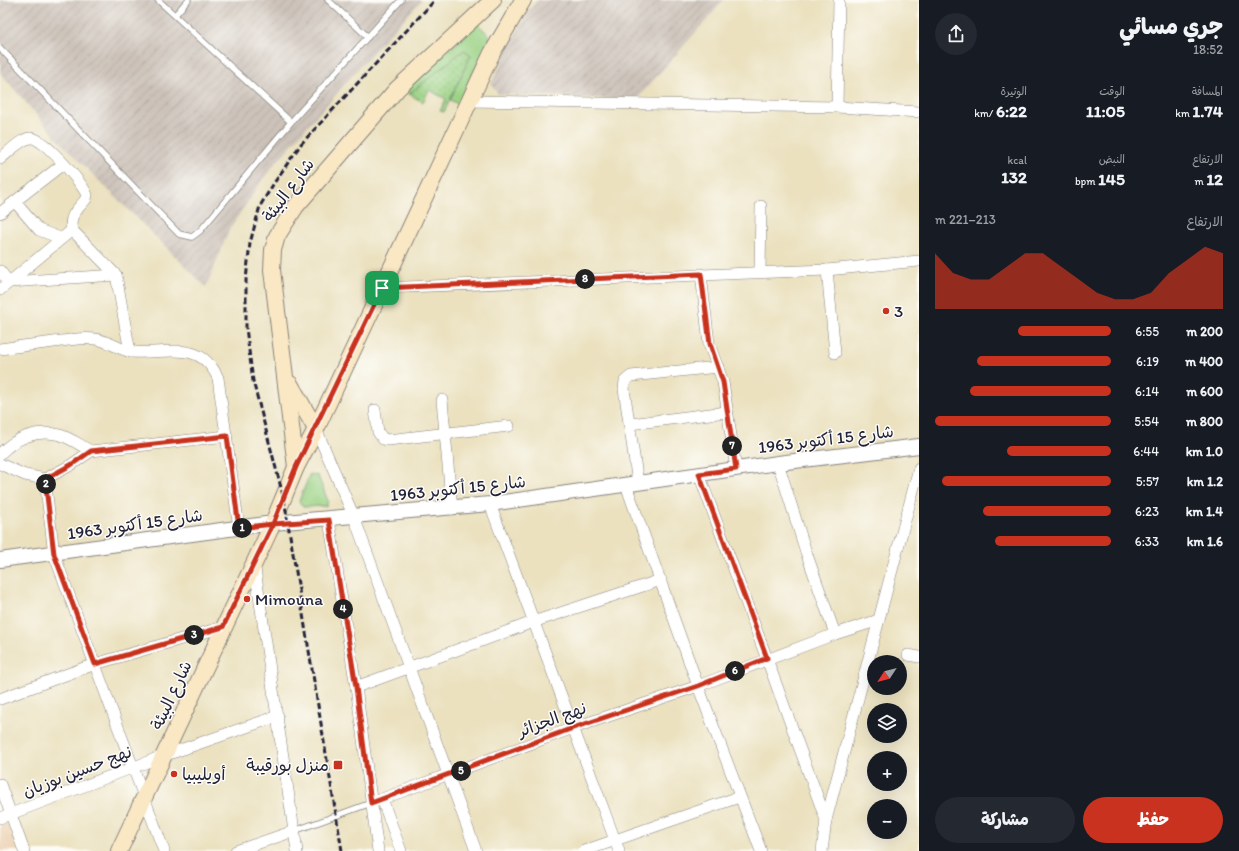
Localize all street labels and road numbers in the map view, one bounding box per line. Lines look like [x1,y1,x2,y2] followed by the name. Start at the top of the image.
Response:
[258,154,320,227] street label: شارع البيئة
[757,421,895,459] street label: شارع 15 أكتوبر 1963
[389,471,527,507] street label: شارع 15 أكتوبر 1963
[66,505,204,545] street label: شارع 15 أكتوبر 1963
[146,657,197,734] street label: شارع البيئة
[513,697,590,743] street label: نهج الجزائر
[19,741,135,803] street label: نهج حسين بوزيان

